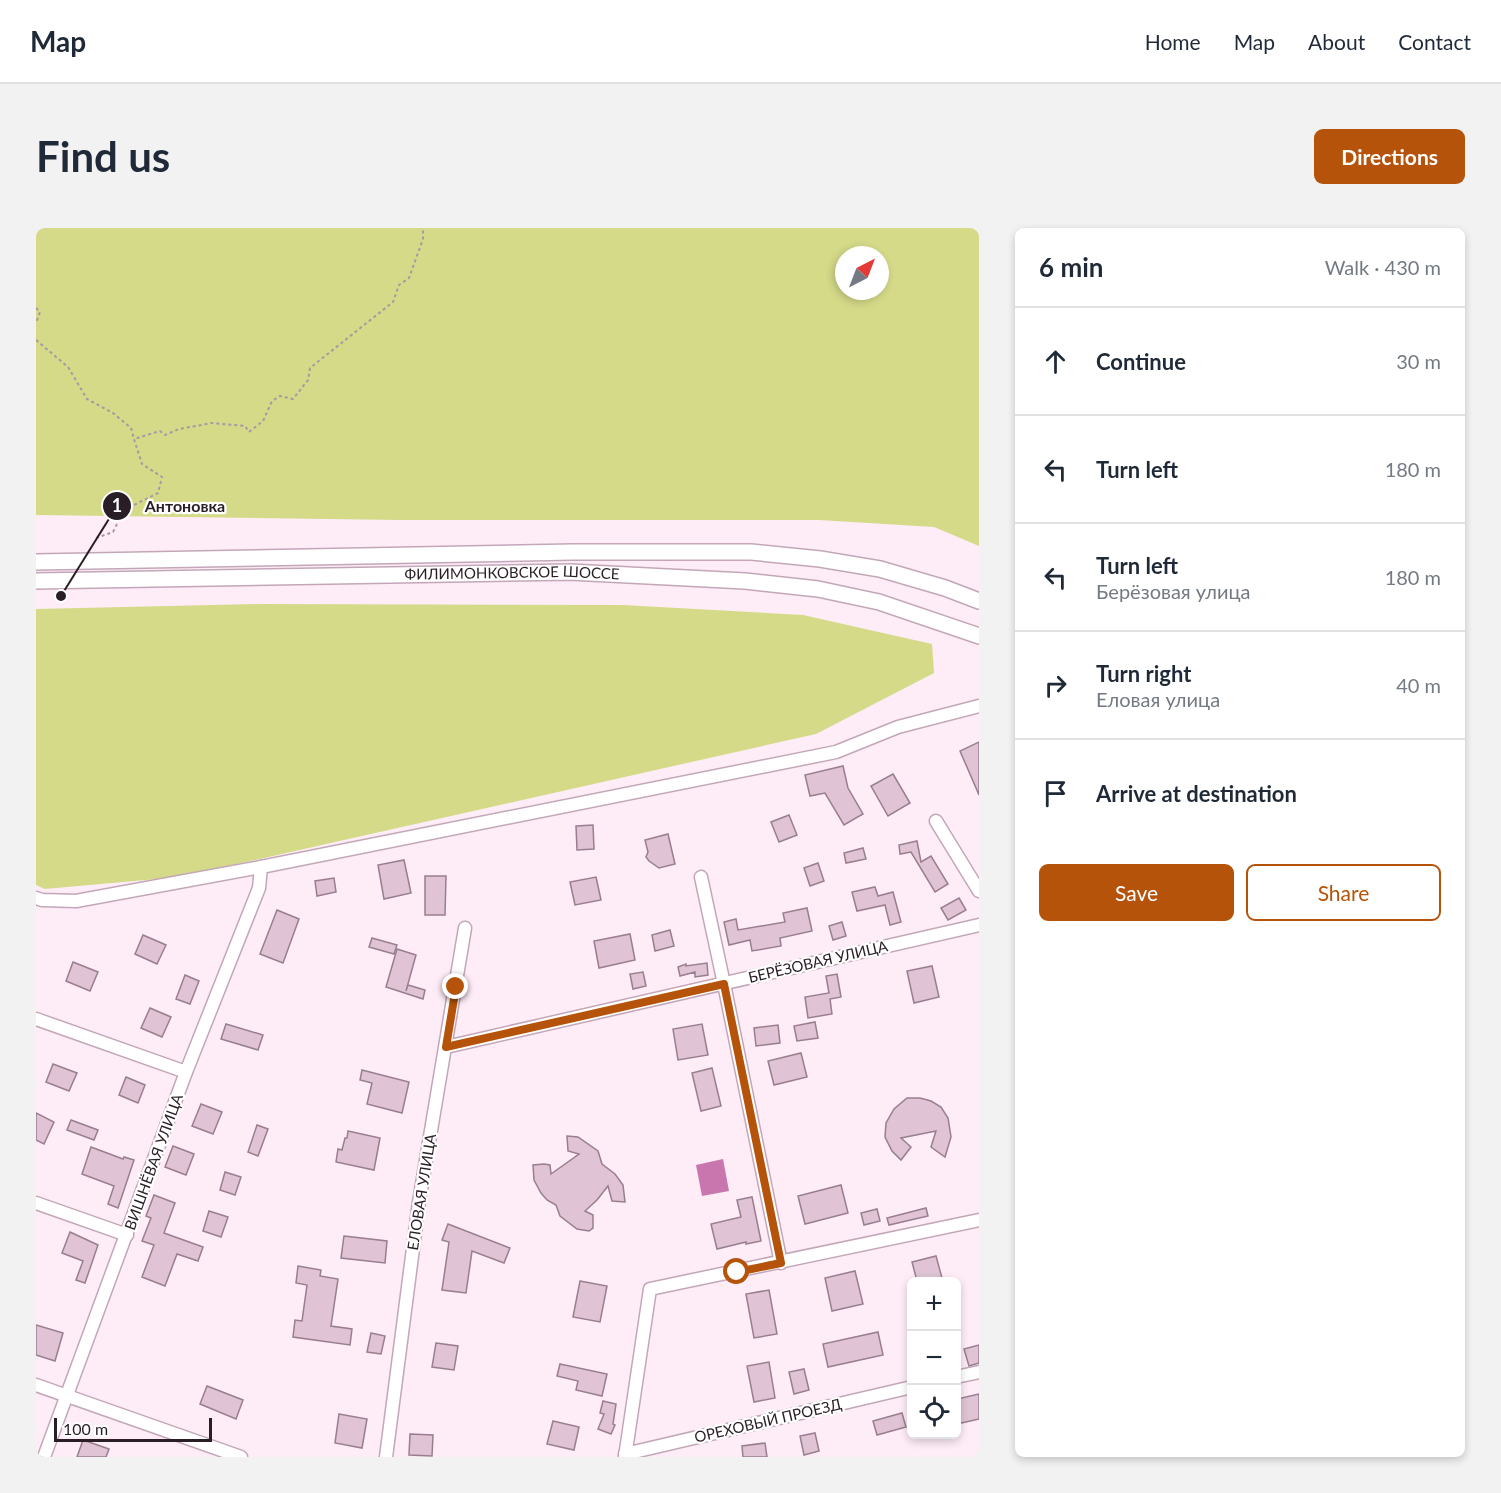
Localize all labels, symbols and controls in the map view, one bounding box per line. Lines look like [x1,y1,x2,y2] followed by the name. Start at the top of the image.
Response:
[30,24,86,58] text: Map
[1145,29,1201,54] text: Home
[1234,29,1275,54] text: Map
[1308,29,1365,54] text: About
[1398,29,1471,54] text: Contact
[1314,129,1465,184] button: Directions
[36,131,170,181] text: Find us
[835,246,889,300] north arrow
[1039,251,1103,283] text: 6 min
[1325,255,1441,279] text: Walk · 430 m
[1039,345,1072,378] icon: ahead
[1096,348,1186,375] text: Continue
[1396,349,1441,373] text: 30 m
[1039,453,1072,486] icon: left
[1096,456,1178,483] text: Turn left
[1385,457,1441,481] text: 180 m
[102,489,237,523] callout: Антоновка
[112,494,122,516] text: 1
[144,496,225,515] text: Антоновка
[1096,552,1178,579] text: Turn left
[1039,561,1072,594] icon: left
[404,562,620,583] street label: ФИЛИМОНКОВСКОЕ ШОССЕ
[1385,565,1441,589] text: 180 m
[1096,579,1250,603] text: Берёзовая улица
[1096,660,1191,687] text: Turn right
[1039,669,1072,702] icon: right
[1396,673,1441,697] text: 40 m
[1096,687,1220,711] text: Еловая улица
[1039,777,1072,810] icon: arrive
[1096,780,1297,807] text: Arrive at destination
[1039,864,1234,921] button: Save
[1246,864,1441,921] button: Share
[746,936,890,986] street label: БЕРЁЗОВАЯ УЛИЦА
[442,973,468,999] route end
[120,1090,186,1232] street label: ВИШНЁВАЯ УЛИЦА
[403,1131,439,1251] street label: ЕЛОВАЯ УЛИЦА
[723,1258,749,1284] route start
[907,1277,961,1439] map controls
[907,1277,961,1331] button: +
[907,1331,961,1385] button: −
[907,1385,961,1439] button: locate
[692,1394,843,1446] street label: ОРЕХОВЫЙ ПРОЕЗД
[54,1415,212,1442] scale bar
[63,1419,108,1438] text: 100 m

